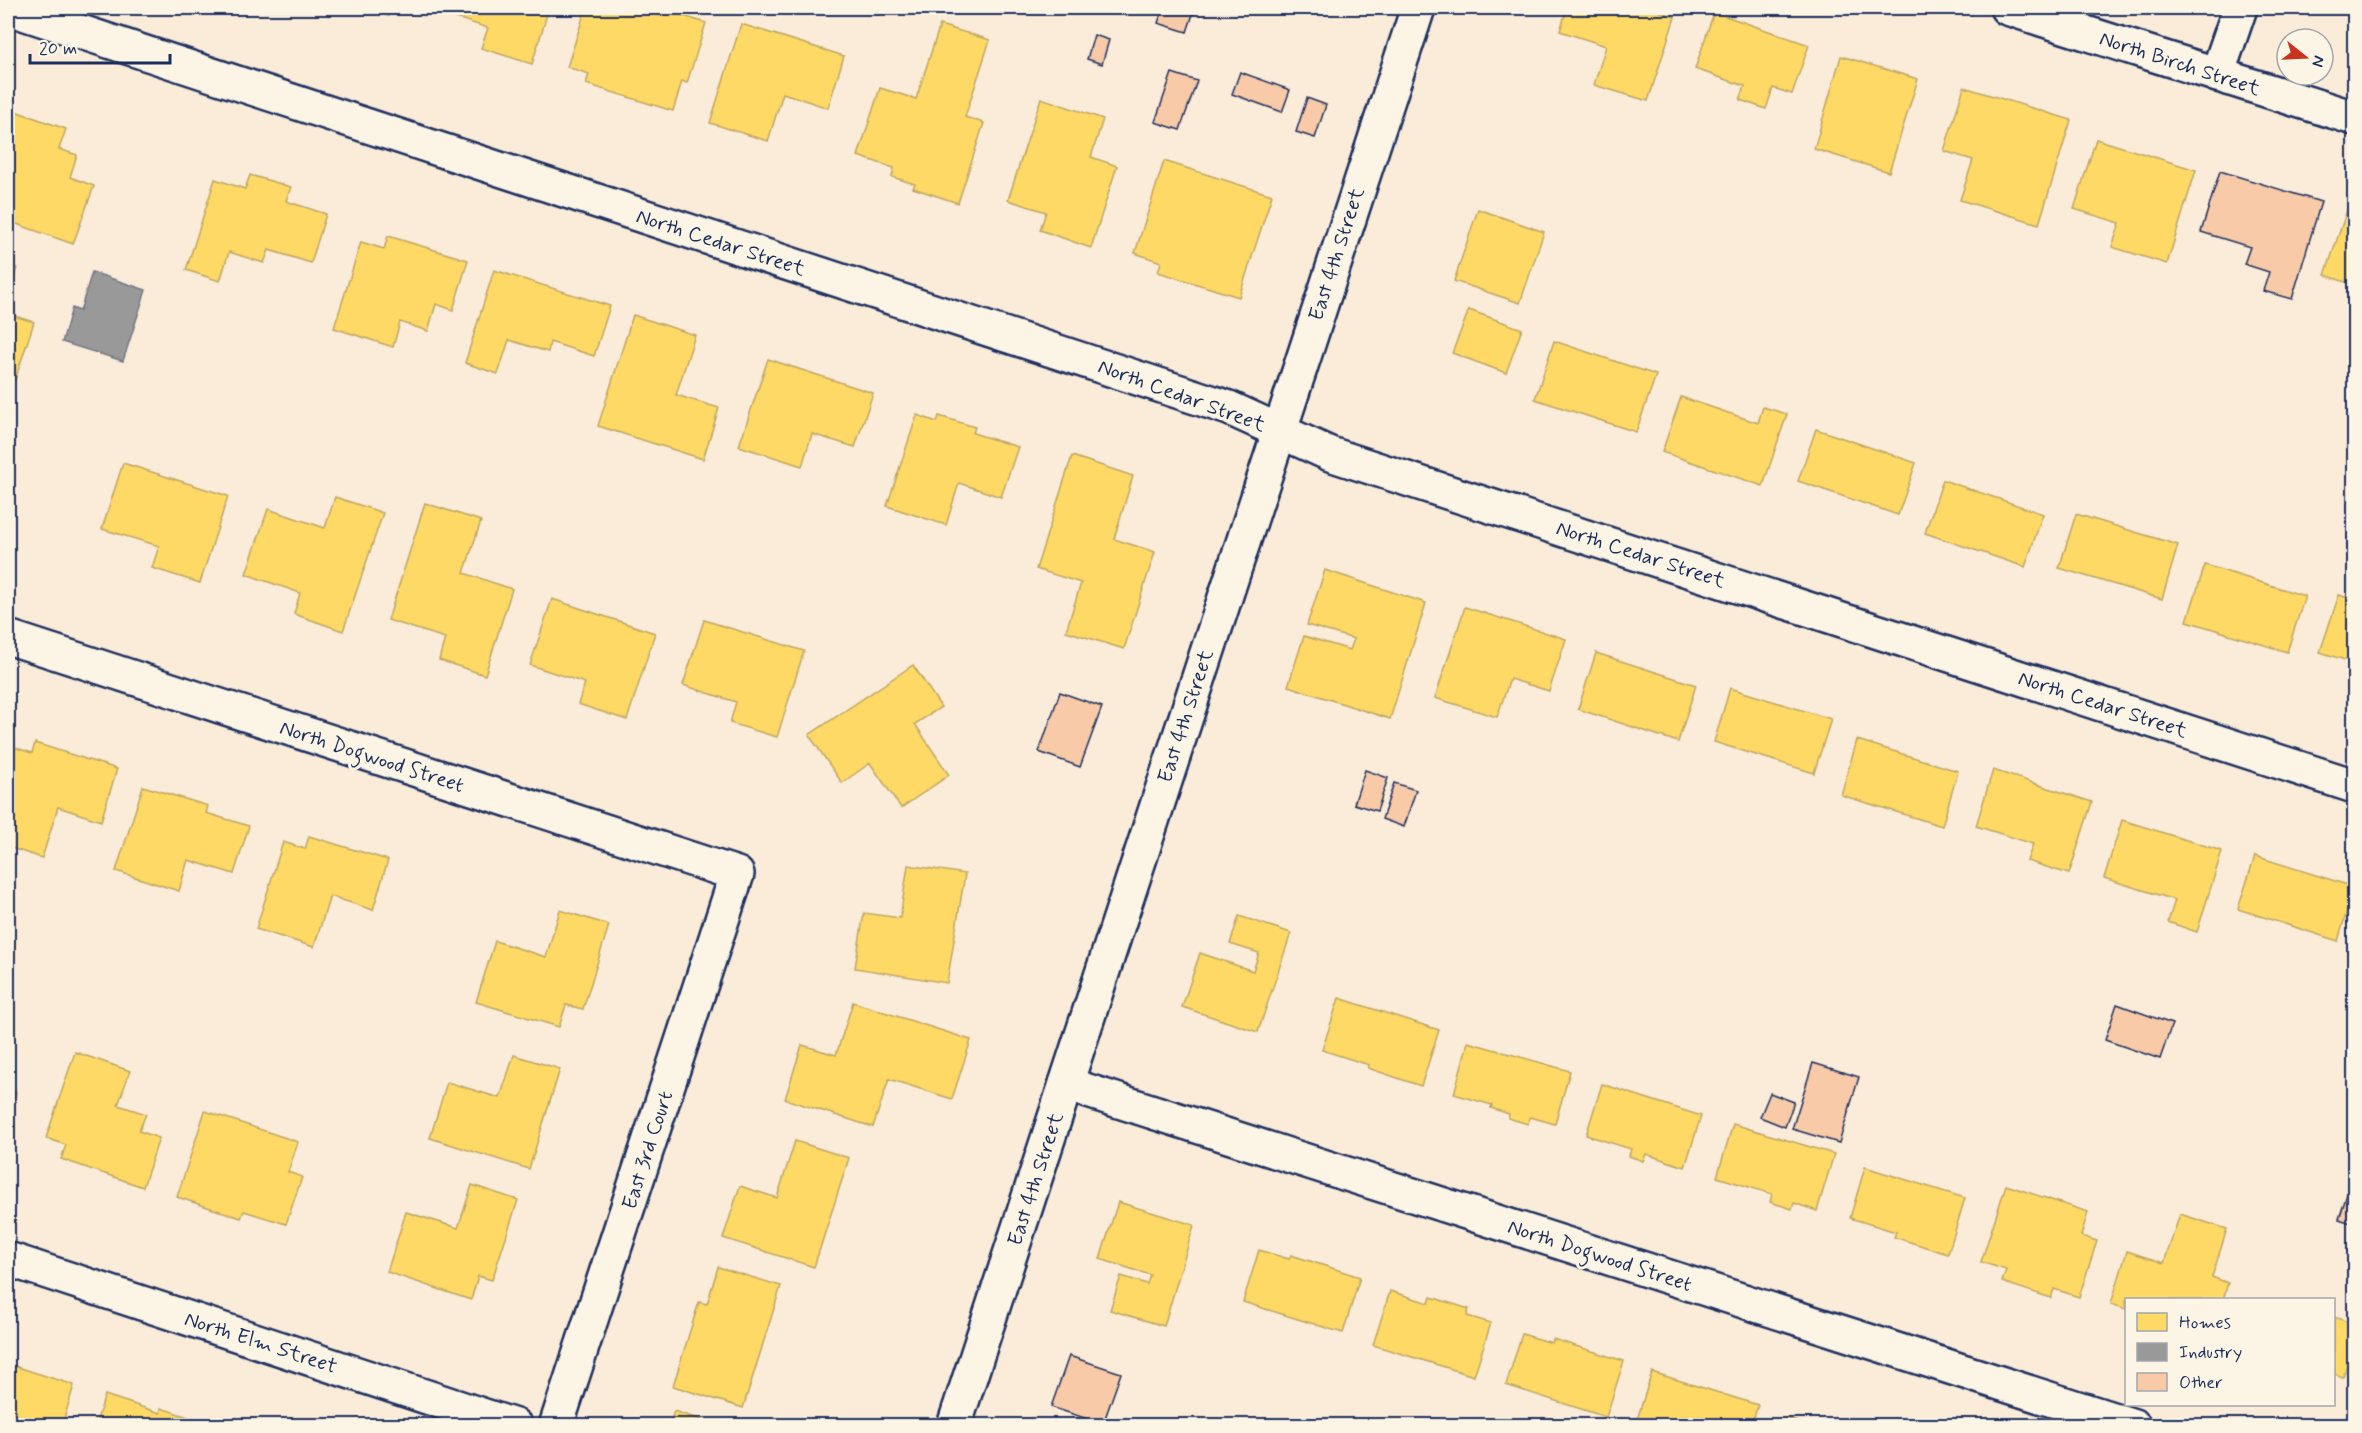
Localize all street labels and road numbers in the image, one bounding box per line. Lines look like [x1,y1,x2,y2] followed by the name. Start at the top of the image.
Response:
[2096,25,2264,103] street label: North Birch Street
[1302,184,1372,324] street label: East 4th Street
[633,202,809,284] street label: North Cedar Street
[1094,353,1270,439] street label: North Cedar Street
[1553,514,1729,596] street label: North Cedar Street
[1151,646,1221,786] street label: East 4th Street
[2015,664,2191,746] street label: North Cedar Street
[275,714,468,802] street label: North Dogwood Street
[616,1087,680,1213] street label: East 3rd Court
[1001,1109,1071,1249] street label: East 4th Street
[1503,1213,1696,1301] street label: North Dogwood Street
[181,1305,341,1381] street label: North Elm Street

